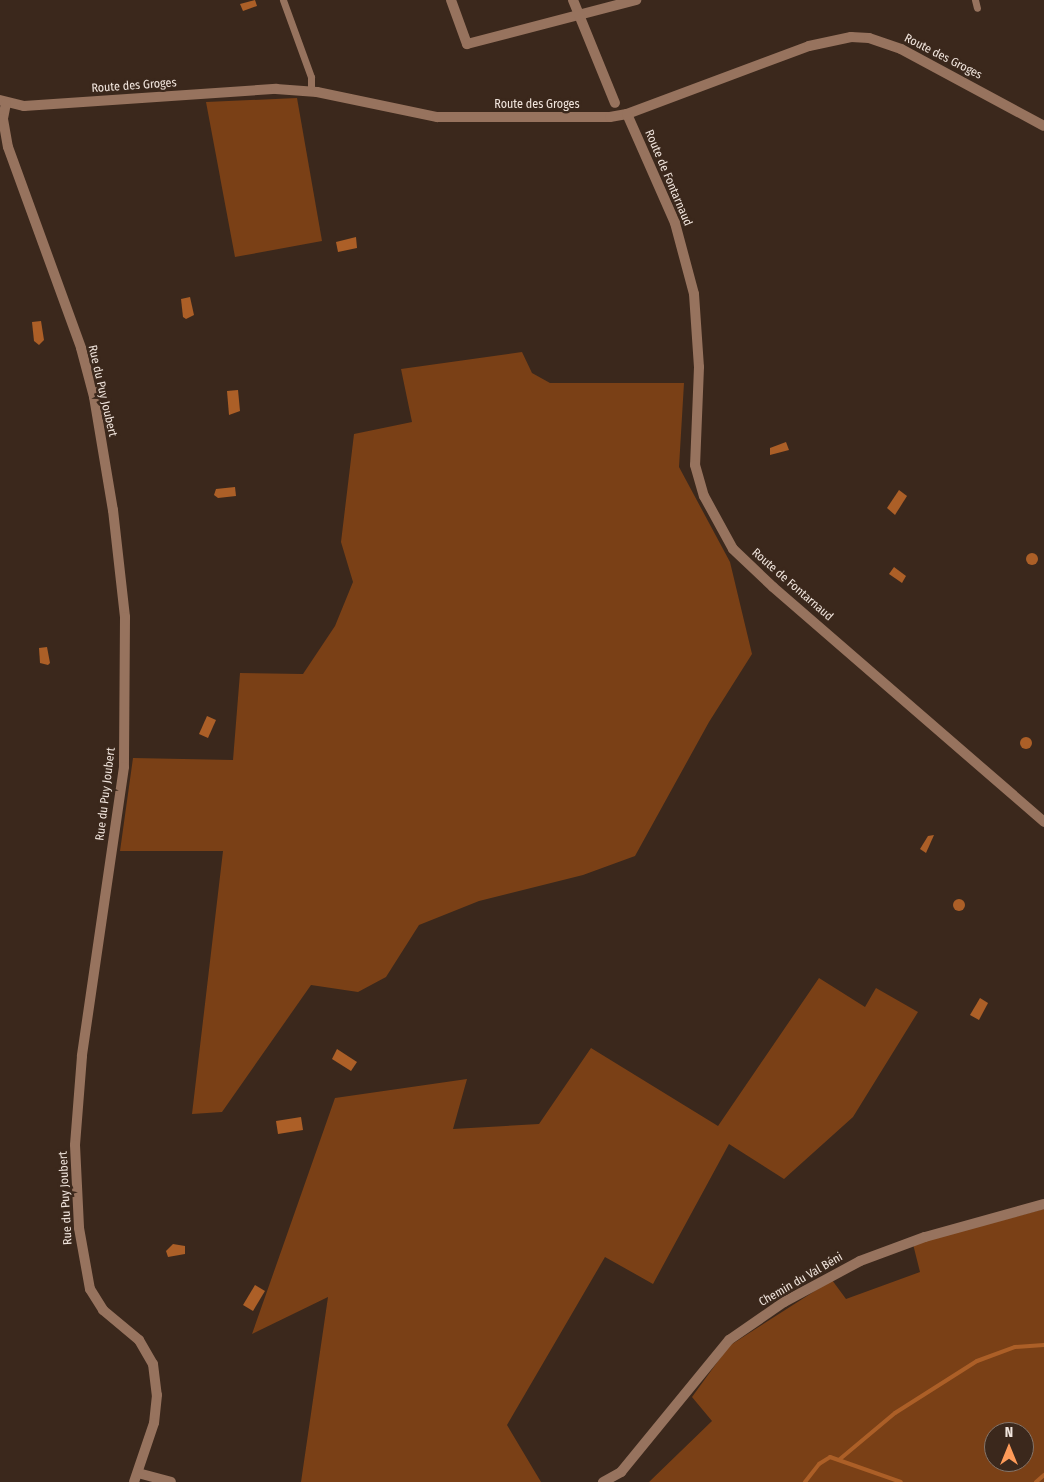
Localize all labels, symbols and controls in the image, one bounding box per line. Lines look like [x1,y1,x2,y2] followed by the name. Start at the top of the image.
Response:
[902,31,984,83] street label: Route des Groges
[91,76,177,96] street label: Route des Groges
[494,98,580,112] street label: Route des Groges
[641,128,695,228] street label: Route de Fontarnaud
[84,344,120,438] street label: Rue du Puy Joubert
[748,546,836,624] street label: Route de Fontarnaud
[93,747,119,841] street label: Rue du Puy Joubert
[56,1151,76,1245] street label: Rue du Puy Joubert
[757,1250,845,1310] street label: Chemin du Val Béni
[984,1422,1034,1472] north arrow
[1005,1424,1013,1441] text: N

